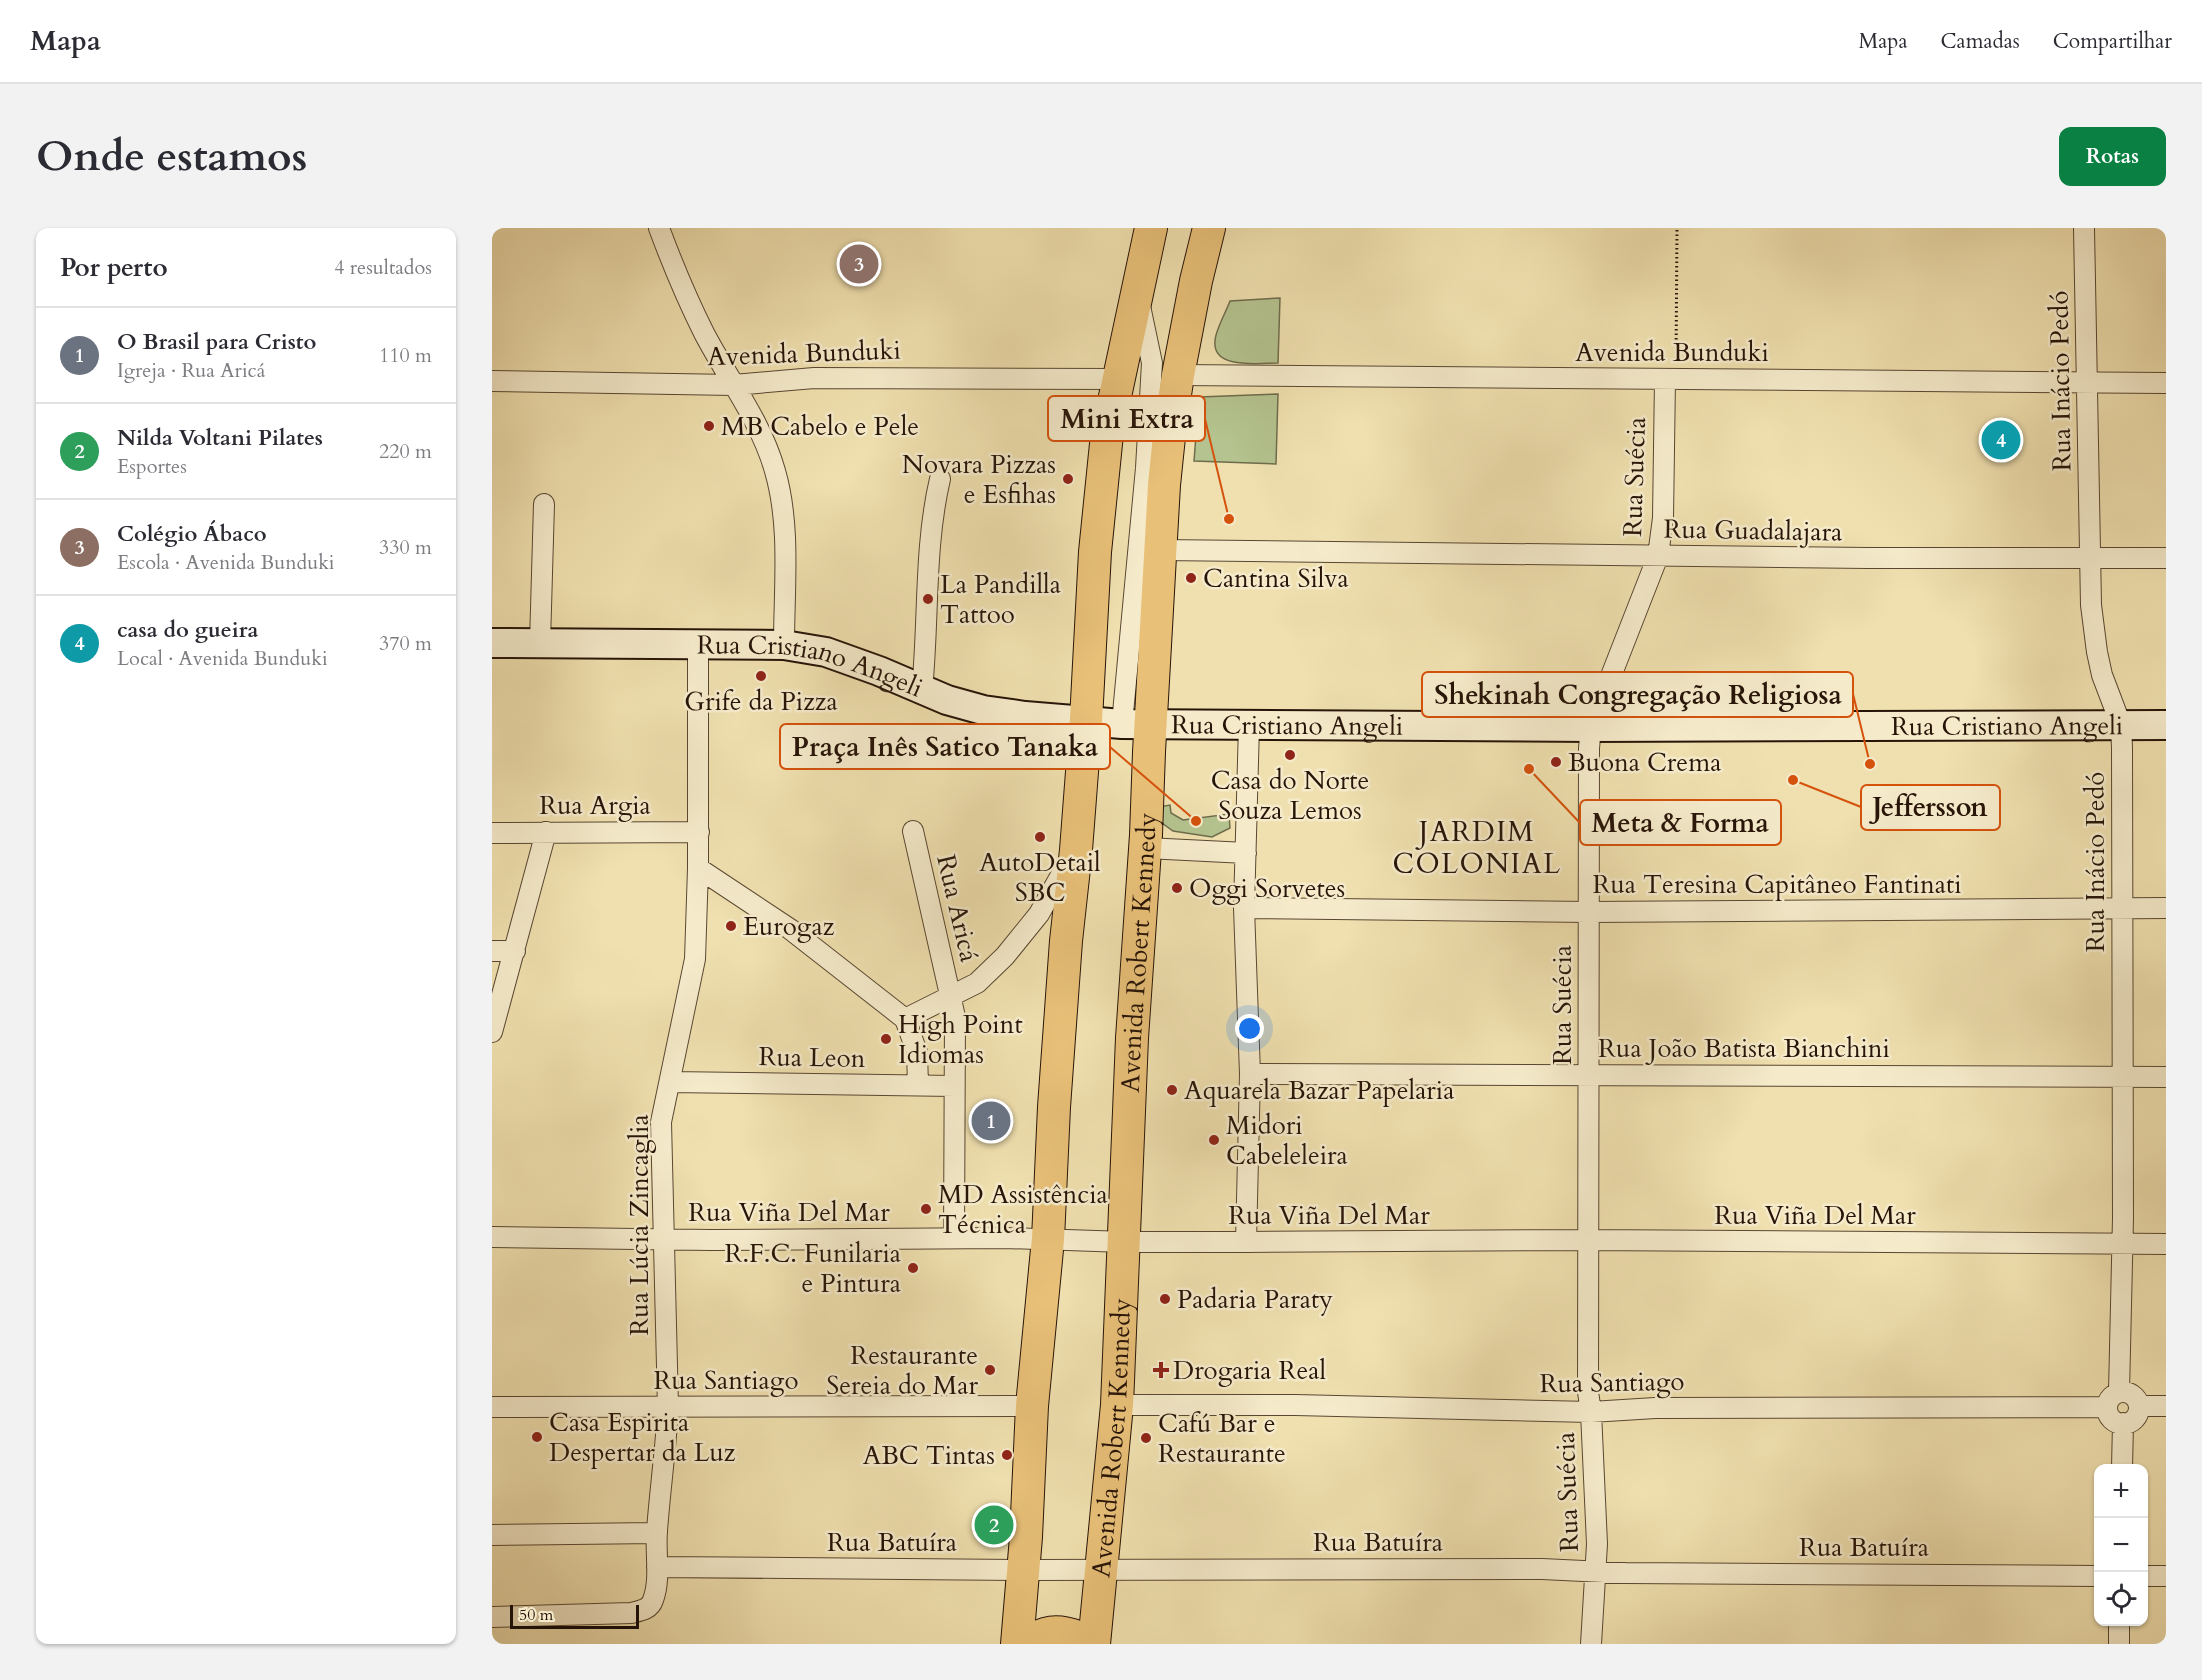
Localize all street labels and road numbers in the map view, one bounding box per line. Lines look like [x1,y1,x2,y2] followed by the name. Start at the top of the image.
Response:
[2041,290,2080,472] street label: Rua Inácio Pedó
[707,333,901,374] street label: Avenida Bunduki
[1575,335,1769,370] street label: Avenida Bunduki
[1615,416,1654,538] street label: Rua Suécia
[1663,511,1843,550] street label: Rua Guadalajara
[697,627,928,706] street label: Rua Cristiano Angeli
[1171,707,1403,744] street label: Rua Cristiano Angeli
[1891,708,2123,744] street label: Rua Cristiano Angeli
[2078,772,2113,952] street label: Rua Inácio Pedó
[539,788,651,823] street label: Rua Argia
[1113,812,1165,1093] street label: Avenida Robert Kennedy
[928,851,987,965] street label: Rua Aricá
[1593,867,1961,902] street label: Rua Teresina Capitâneo Fantinati
[1545,945,1580,1065] street label: Rua Suécia
[1598,1031,1890,1066] street label: Rua João Batista Bianchini
[758,1039,866,1076] street label: Rua Leon
[622,1114,657,1336] street label: Rua Lúcia Zincaglia
[688,1195,890,1230] street label: Rua Viña Del Mar
[1228,1198,1430,1233] street label: Rua Viña Del Mar
[1714,1198,1916,1233] street label: Rua Viña Del Mar
[1083,1297,1139,1579] street label: Avenida Robert Kennedy
[654,1363,798,1398] street label: Rua Santiago
[1539,1364,1685,1401] street label: Rua Santiago
[1548,1431,1587,1553] street label: Rua Suécia
[827,1525,957,1560] street label: Rua Batuíra
[1313,1525,1443,1560] street label: Rua Batuíra
[1799,1530,1929,1565] street label: Rua Batuíra

